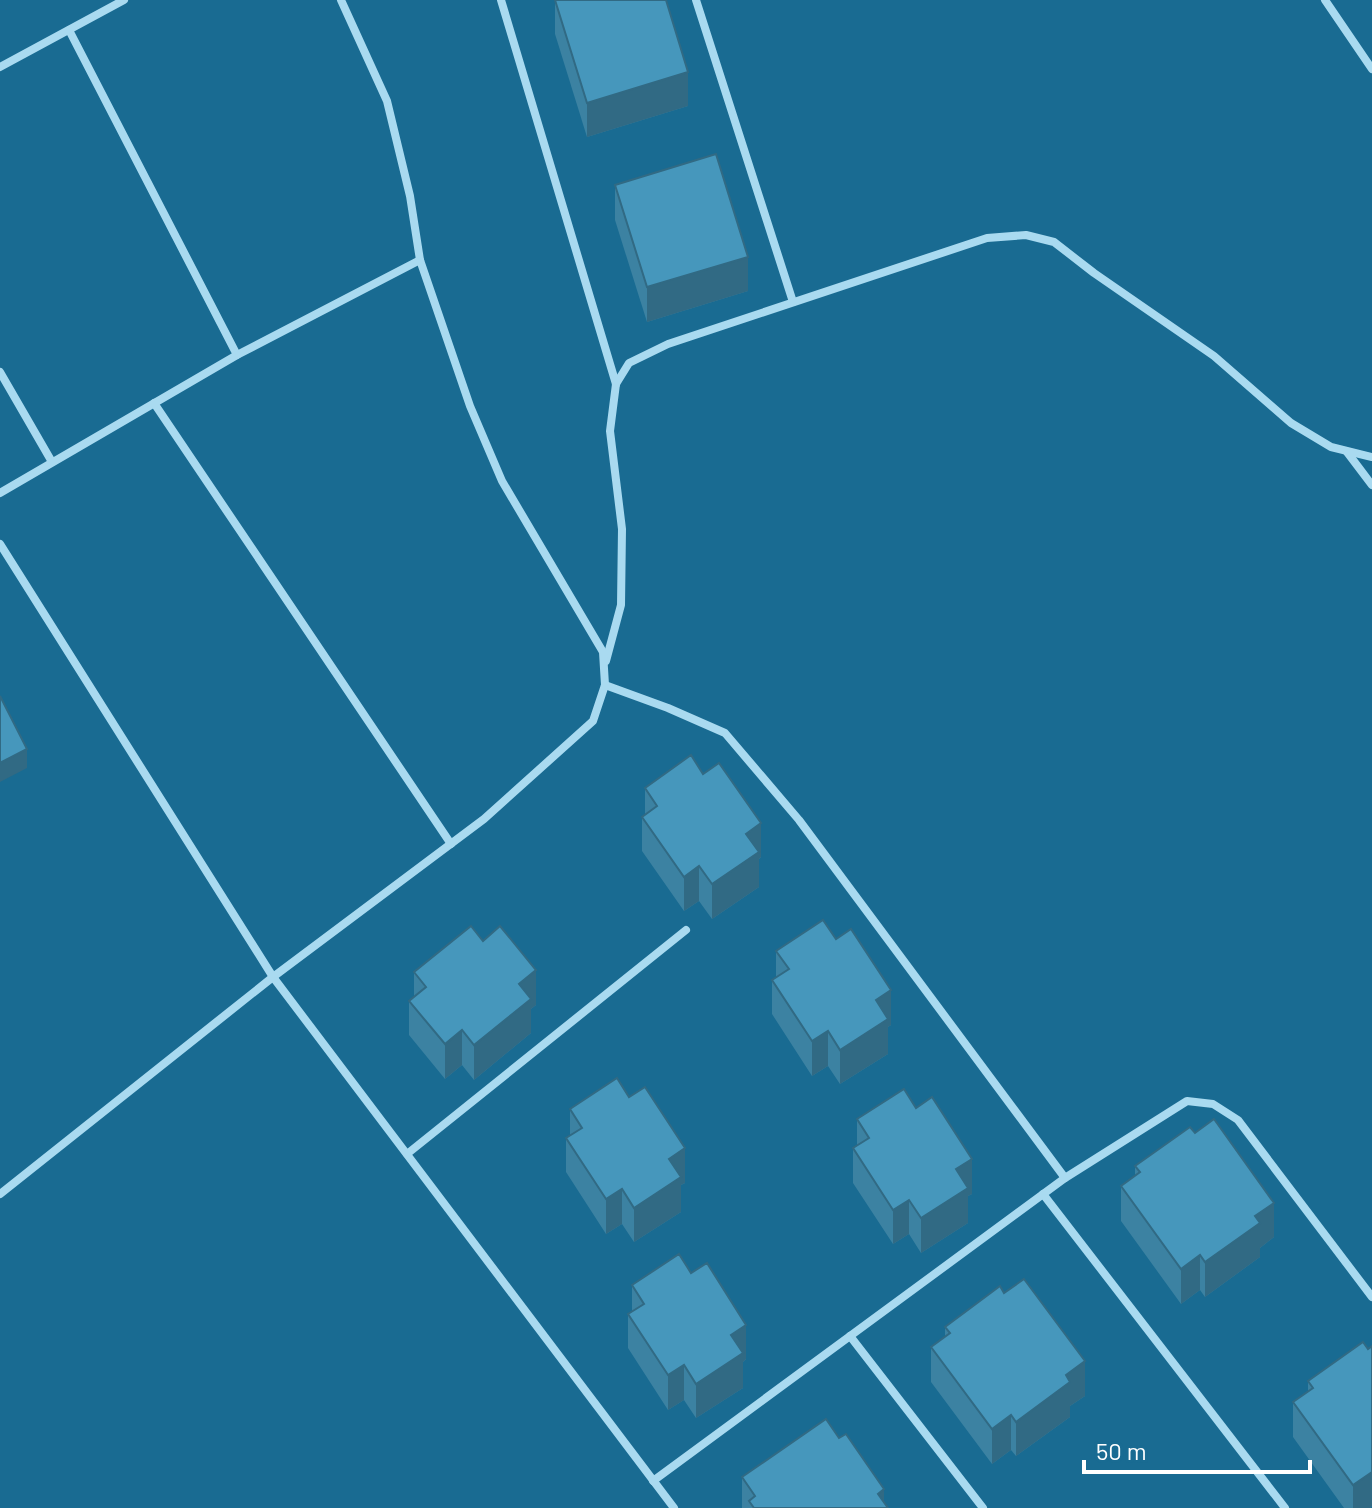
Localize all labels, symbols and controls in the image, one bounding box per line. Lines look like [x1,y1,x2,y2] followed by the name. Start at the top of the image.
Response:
[1084,1424,1310,1474] scale bar
[1096,1436,1147,1465] text: 50 m

